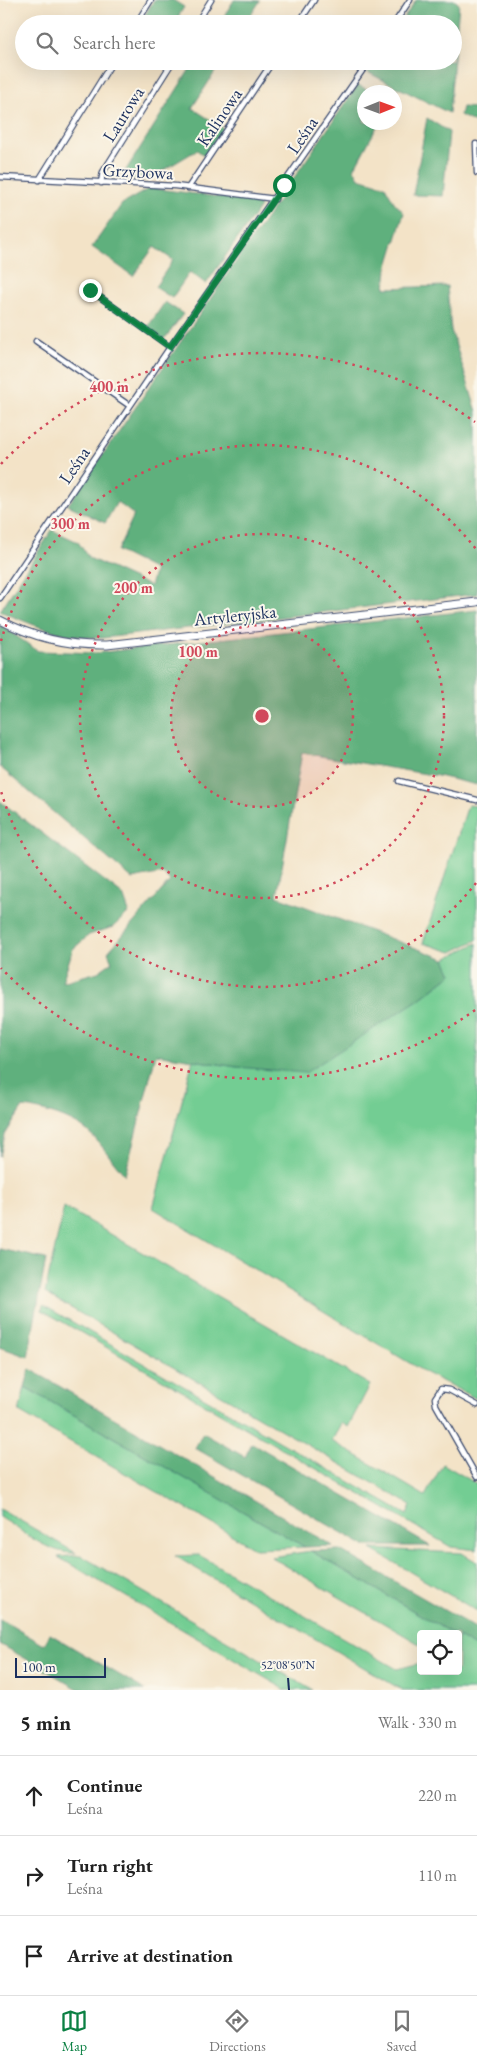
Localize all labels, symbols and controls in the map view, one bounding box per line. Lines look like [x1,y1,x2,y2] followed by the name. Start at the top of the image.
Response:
[15,15,462,70] search box
[33,29,61,57] icon: search
[73,30,155,55] text: Search here
[97,81,149,146] street label: Laurowa
[191,83,247,151] street label: Kalinowa
[357,85,402,130] north arrow
[281,111,323,158] street label: Leśna
[102,158,175,184] street label: Grzybowa
[273,174,296,197] route start
[79,279,102,302] route end
[89,377,129,396] text: 400 m
[53,441,95,488] street label: Leśna
[50,514,90,533] text: 300 m
[113,578,153,597] text: 200 m
[192,599,278,631] street label: Artyleryjska
[178,642,218,661] text: 100 m
[253,707,271,725] centre of rings
[417,1630,462,1675] map controls
[417,1630,462,1675] button: locate
[15,1655,106,1678] scale bar
[261,1657,315,1673] text: 52°08'50"N
[22,1658,56,1676] text: 100 m
[20,1709,71,1736] text: 5 min
[378,1712,457,1733] text: Walk · 330 m
[67,1773,142,1798] text: Continue
[20,1782,48,1810] icon: ahead
[418,1785,457,1806] text: 220 m
[67,1798,103,1819] text: Leśna
[67,1853,153,1878] text: Turn right
[20,1862,48,1890] icon: right
[418,1865,457,1886] text: 110 m
[67,1878,103,1899] text: Leśna
[20,1942,48,1970] icon: arrive
[67,1943,233,1968] text: Arrive at destination
[60,2007,88,2055] tab: Map
[209,2007,266,2055] tab: Directions
[387,2007,417,2055] tab: Saved

